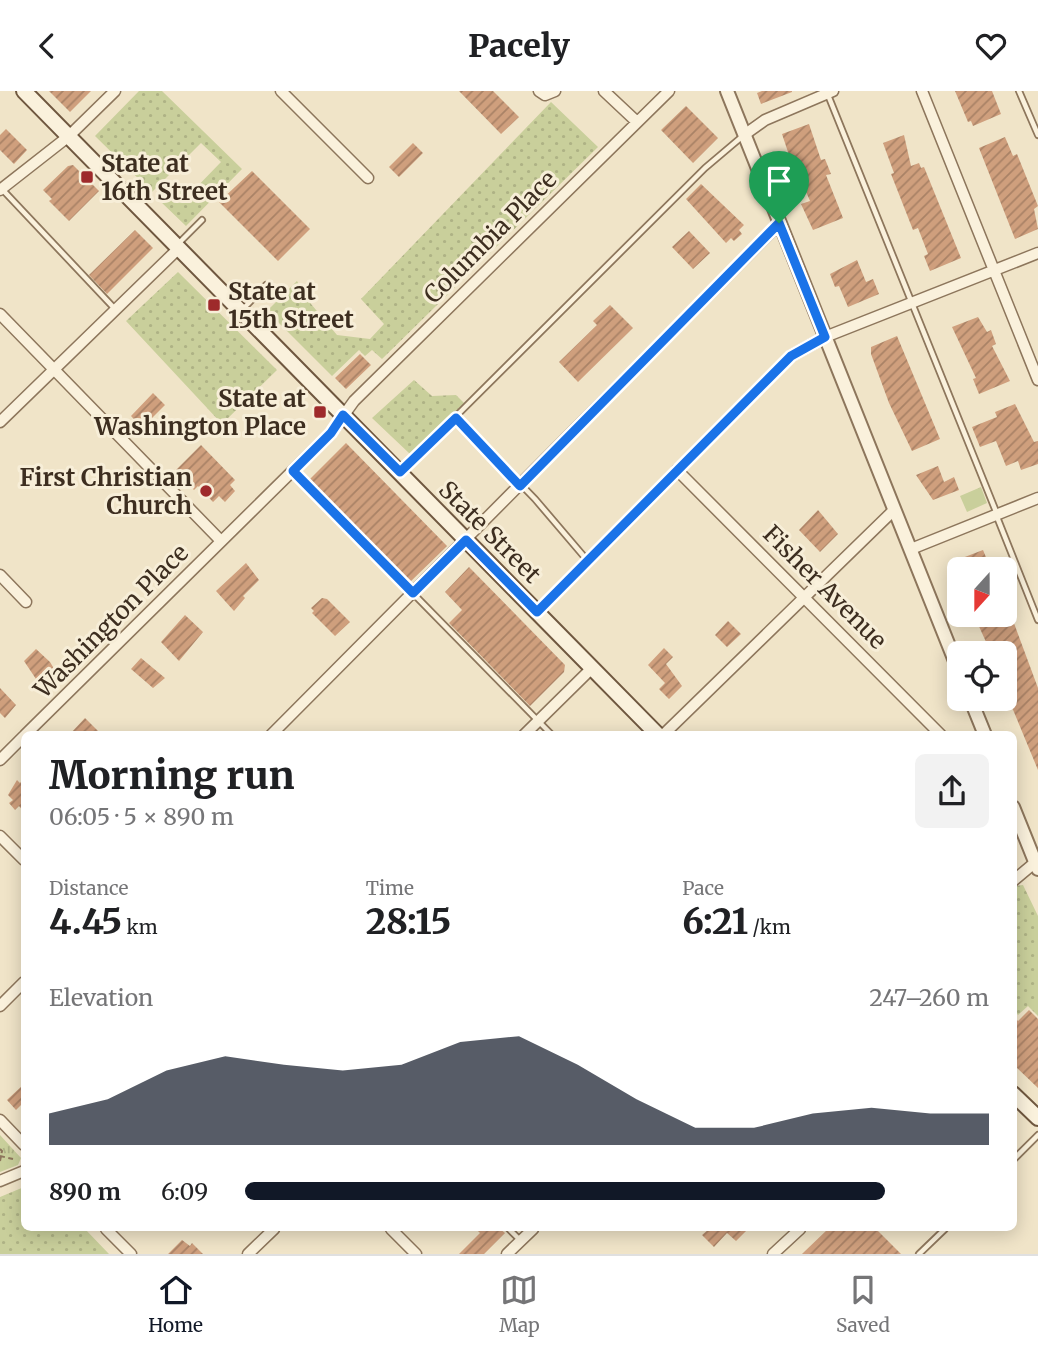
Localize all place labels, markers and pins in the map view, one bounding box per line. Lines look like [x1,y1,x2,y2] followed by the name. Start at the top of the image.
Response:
[101,148,228,207] place label: State at 16th Street
[749,151,809,223] pin
[79,169,95,185] marker: State at 16th Street
[228,276,354,335] place label: State at 15th Street
[206,297,222,313] marker: State at 15th Street
[93,383,306,442] place label: State at Washington Place
[312,404,328,420] marker: State at Washington Place
[20,462,192,521] place label: First Christian Church
[198,483,214,499] marker: First Christian Church

